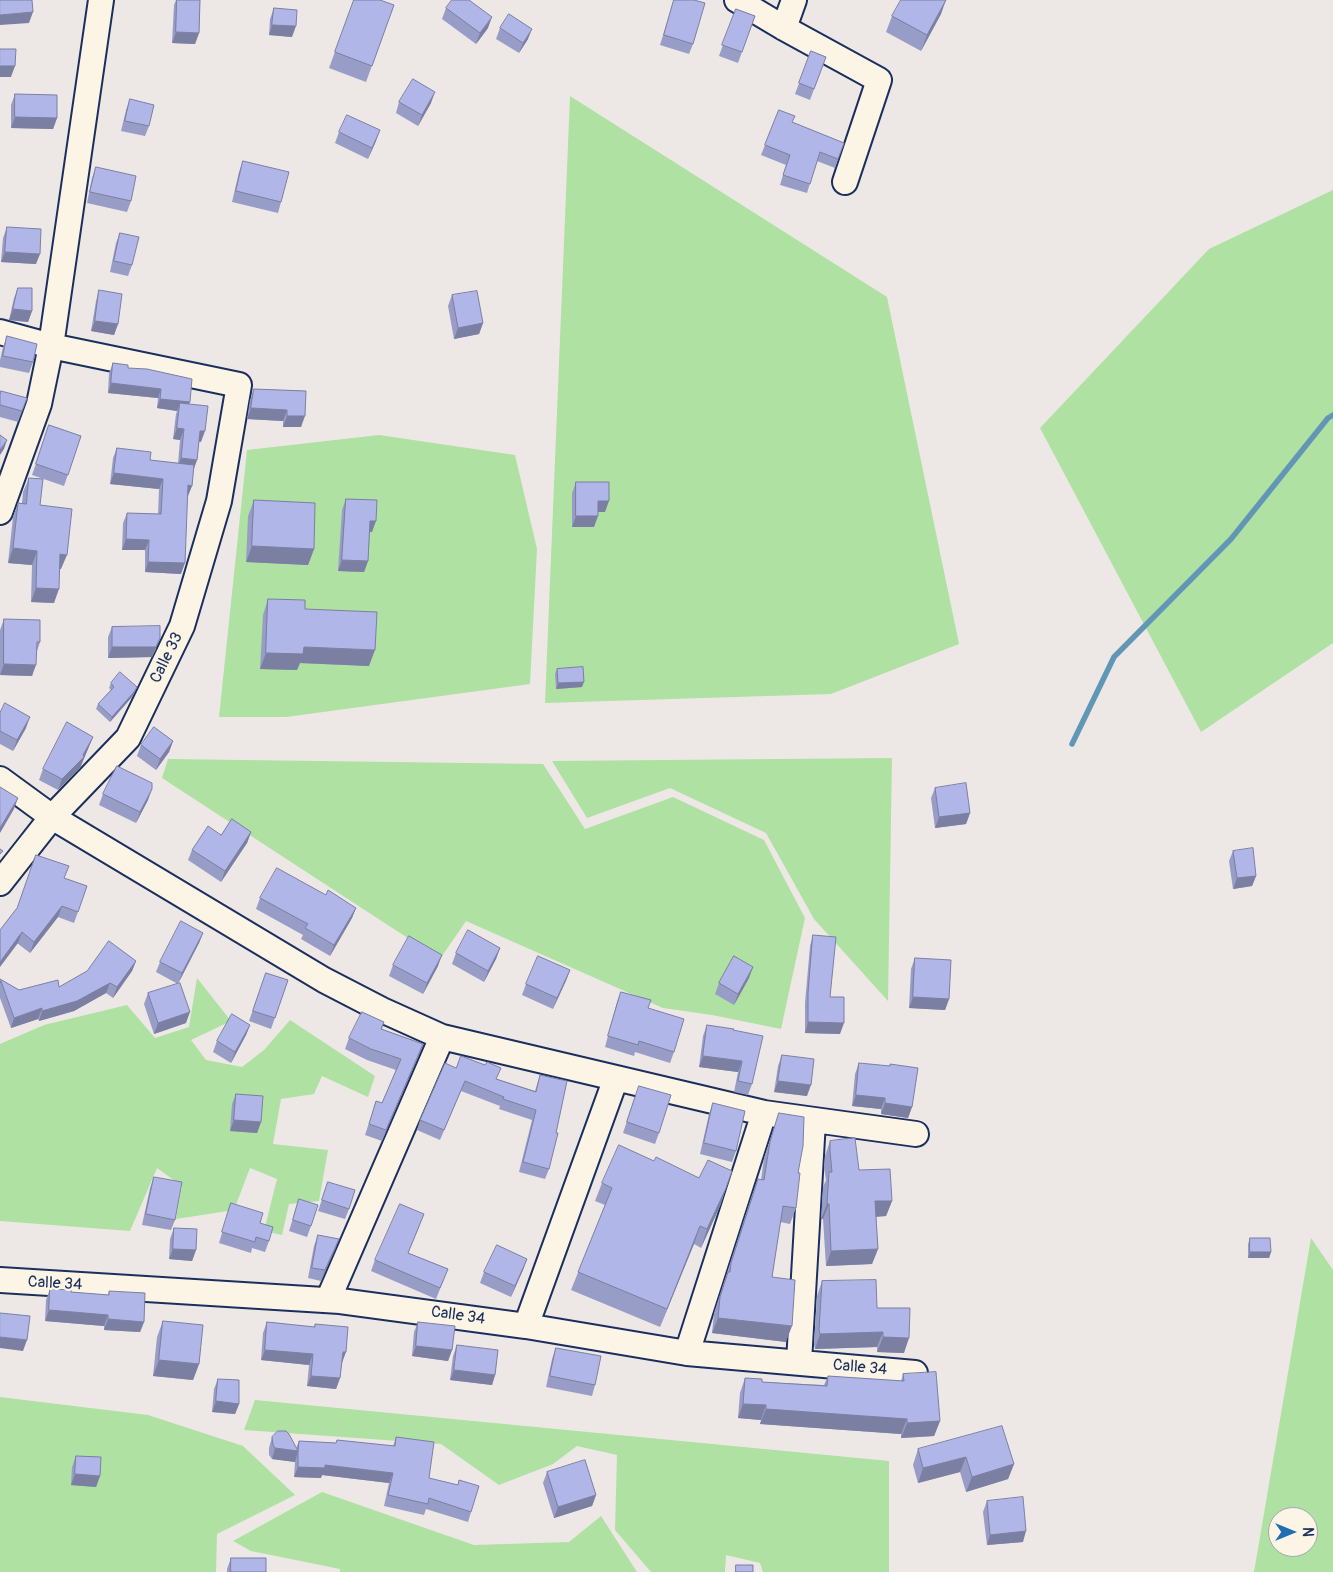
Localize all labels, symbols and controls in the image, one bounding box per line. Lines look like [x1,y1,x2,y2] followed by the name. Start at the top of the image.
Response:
[147,629,187,687] street label: Calle 33
[27,1273,83,1295] street label: Calle 34
[430,1303,486,1329] street label: Calle 34
[832,1356,888,1380] street label: Calle 34
[1268,1507,1318,1557] north arrow
[1299,1527,1316,1537] text: N

